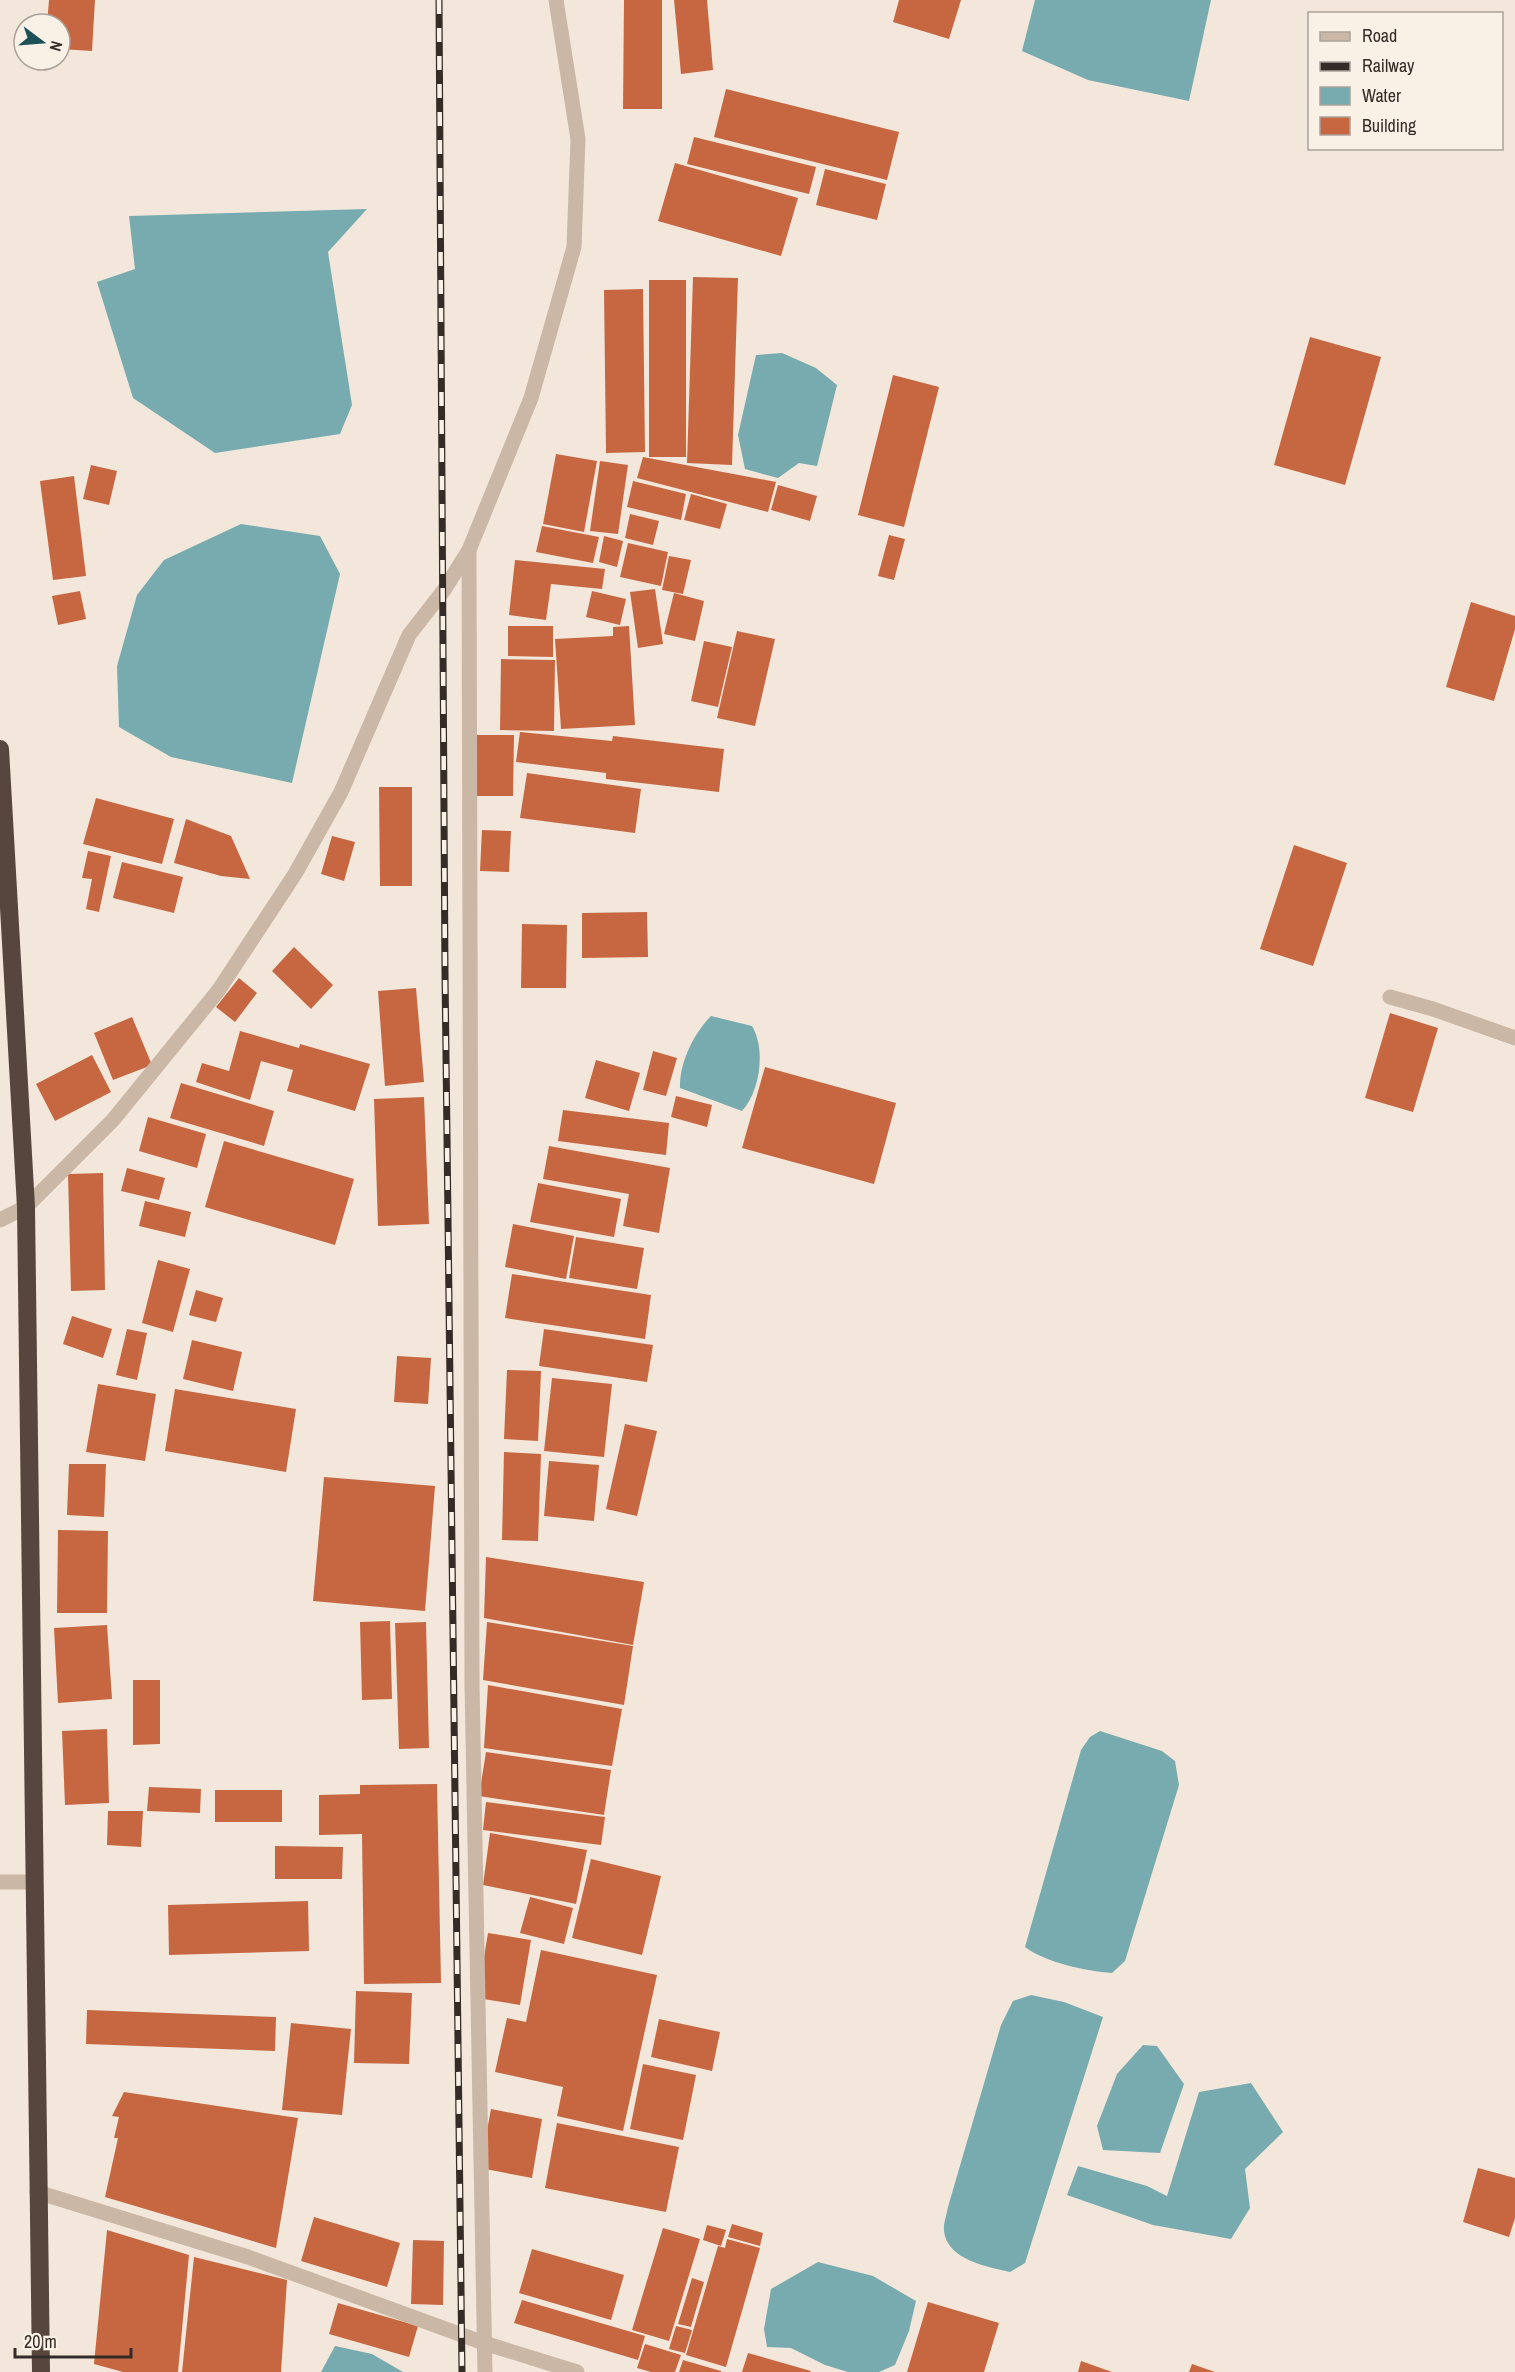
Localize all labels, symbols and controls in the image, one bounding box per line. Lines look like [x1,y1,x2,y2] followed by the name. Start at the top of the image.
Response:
[12,12,72,72] north arrow
[1308,12,1503,150] legend
[1362,23,1397,48] text: Road
[45,39,68,54] text: N
[1362,53,1415,78] text: Railway
[1362,83,1401,108] text: Water
[1362,113,1417,138] text: Building
[15,2321,130,2359] scale bar
[24,2329,57,2354] text: 20 m

